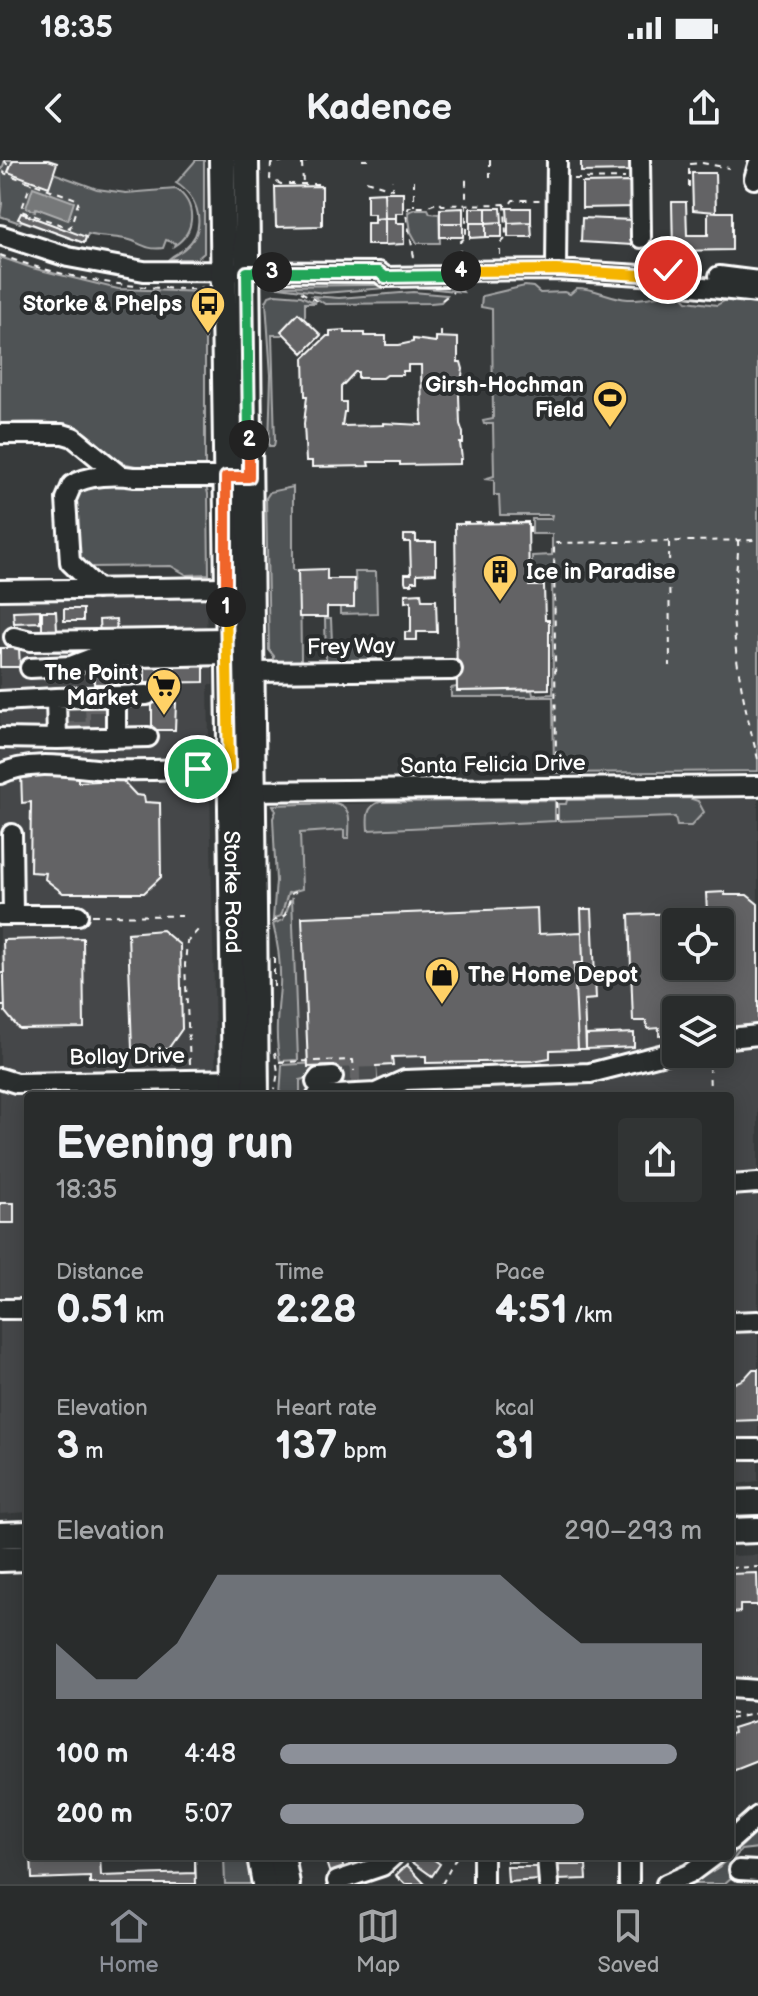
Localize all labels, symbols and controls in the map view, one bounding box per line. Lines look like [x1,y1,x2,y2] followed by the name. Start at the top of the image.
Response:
[40,10,113,46] text: 18:35
[32,86,76,130] icon: back
[682,86,726,130] icon: share
[306,87,452,130] text: Kadence
[634,236,702,304] pin
[646,248,690,292] icon: check
[441,251,481,291] pin: 4
[252,252,292,292] pin: 3
[455,257,467,284] text: 4
[266,258,278,285] text: 3
[189,285,227,335] bus stop icon: Storke & Phelps
[23,291,182,318] place label: Storke & Phelps
[425,372,584,424] place label: Girsh-Hochman Field
[591,379,629,429] sports icon: Girsh-Hochman Field
[229,420,269,460] pin: 2
[242,426,256,453] text: 2
[481,553,519,603] building icon: Ice in Paradise
[526,559,676,586] place label: Ice in Paradise
[206,587,246,627] pin: 1
[221,593,231,620] text: 1
[307,633,395,661] street label: Frey Way
[45,660,139,712] place label: The Point Market
[145,667,183,717] supermarket icon: The Point Market
[164,735,232,803] pin
[176,747,220,791] icon: arrive
[400,750,586,780] street label: Santa Felicia Drive
[218,830,247,953] street label: Storke Road
[662,908,734,1068] map controls
[662,908,734,980] button: locate
[423,956,461,1006] shop icon: The Home Depot
[468,962,638,989] place label: The Home Depot
[662,996,734,1068] button: layers
[69,1042,185,1072] street label: Bollay Drive
[56,1118,293,1171] text: Evening run
[618,1118,702,1202] button: share
[56,1175,117,1206] text: 18:35
[56,1259,144,1286] text: Distance
[275,1259,324,1286] text: Time
[495,1259,545,1286] text: Pace
[56,1286,130,1334] text: 0.51
[275,1286,357,1334] text: 2:28
[495,1286,568,1334] text: 4:51
[130,1302,165,1329] text: km
[568,1302,613,1329] text: /km
[56,1395,148,1422] text: Elevation
[275,1395,377,1422] text: Heart rate
[495,1395,534,1422] text: kcal
[56,1422,79,1470] text: 3
[275,1422,338,1470] text: 137
[495,1422,535,1470] text: 31
[79,1438,104,1465] text: m
[338,1438,387,1465] text: bpm
[56,1516,164,1547] text: Elevation
[564,1516,702,1547] text: 290–293 m
[56,1739,129,1770] text: 100 m
[184,1739,236,1770] text: 4:48
[56,1799,133,1830] text: 200 m
[184,1799,232,1830] text: 5:07
[99,1904,159,1979] tab: Home
[356,1904,400,1979] tab: Map
[598,1904,659,1979] tab: Saved

